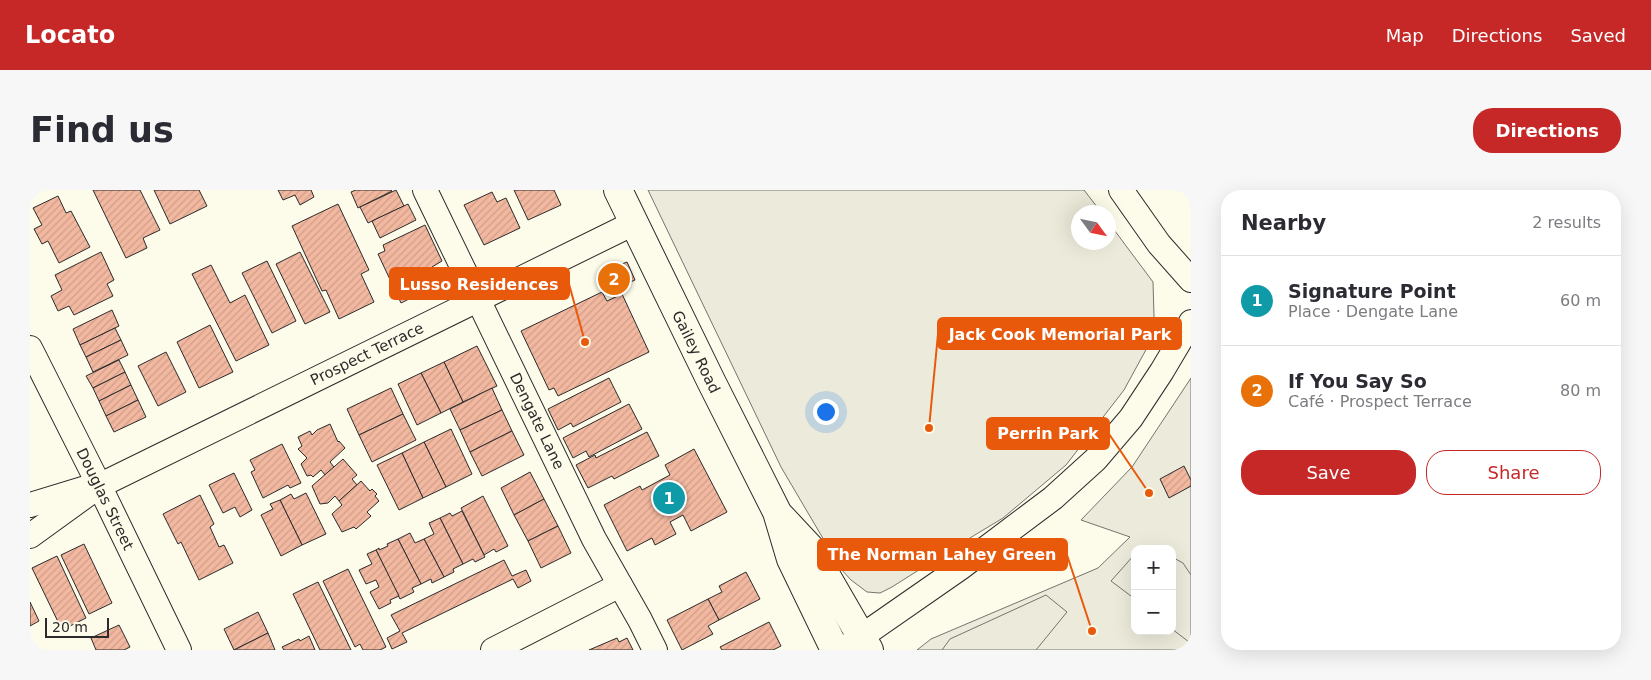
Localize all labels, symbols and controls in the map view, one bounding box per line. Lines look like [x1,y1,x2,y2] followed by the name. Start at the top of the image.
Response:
[25,21,115,49] text: Locato
[1386,25,1424,46] text: Map
[1452,25,1542,46] text: Directions
[1570,25,1626,46] text: Saved
[1473,108,1621,153] button: Directions
[30,110,174,150] text: Find us
[1071,205,1116,250] north arrow
[1241,211,1326,235] text: Nearby
[1532,213,1601,232] text: 2 results
[598,260,630,298] pin: 2
[390,268,569,299] callout: Lusso Residences
[400,275,558,294] text: Lusso Residences
[1288,280,1456,302] text: Signature Point
[1251,291,1263,310] text: 1
[1560,291,1601,310] text: 60 m
[1288,302,1458,321] text: Place · Dengate Lane
[668,308,724,396] street label: Gailey Road
[938,318,1181,349] callout: Jack Cook Memorial Park
[307,319,427,389] street label: Prospect Terrace
[948,325,1172,344] text: Jack Cook Memorial Park
[506,370,568,472] street label: Dengate Lane
[1288,370,1427,392] text: If You Say So
[1251,381,1263,400] text: 2
[1560,381,1601,400] text: 80 m
[1288,392,1472,411] text: Café · Prospect Terrace
[813,399,839,425] your location
[987,418,1109,449] callout: Perrin Park
[997,424,1099,443] text: Perrin Park
[73,445,138,553] street label: Douglas Street
[1241,450,1416,495] button: Save
[1426,450,1601,495] button: Share
[653,479,685,517] pin: 1
[818,539,1067,570] callout: The Norman Lahey Green
[828,545,1056,564] text: The Norman Lahey Green
[1131,545,1176,635] map controls
[1131,545,1176,590] button: +
[1131,590,1176,635] button: −
[45,615,109,638] scale bar
[52,619,88,635] text: 20 m

